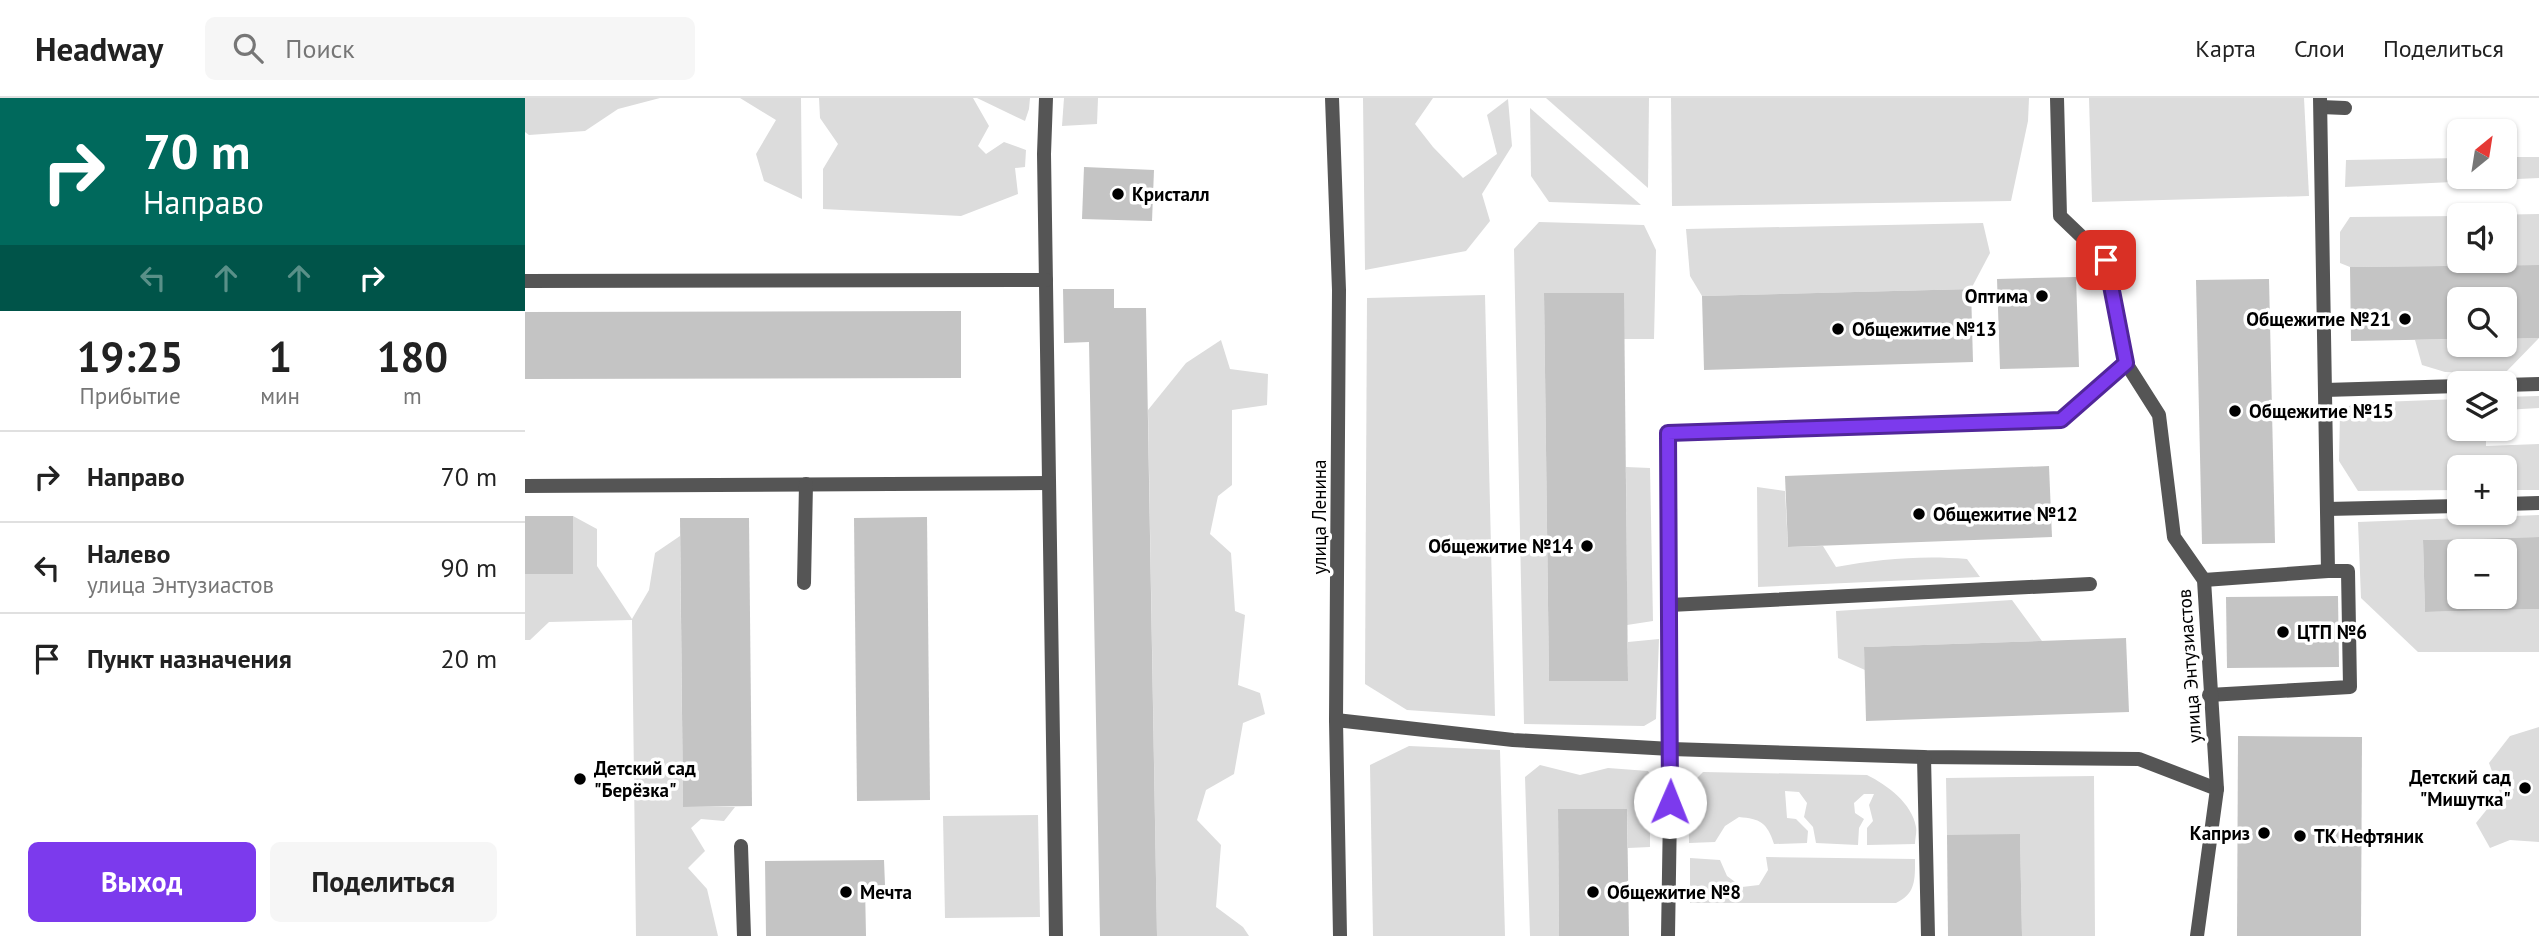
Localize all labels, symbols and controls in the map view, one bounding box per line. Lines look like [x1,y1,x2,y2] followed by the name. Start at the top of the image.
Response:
[205,17,695,80] search box
[35,27,163,70] text: Headway
[229,29,267,67] icon: search
[285,32,355,65] text: Поиск
[2195,33,2256,64] text: Карта
[2294,33,2345,64] text: Слои
[2383,33,2504,64] text: Поделиться
[143,119,250,183] text: 70 m
[2447,119,2517,189] north arrow
[2447,119,2517,609] map controls
[28,126,119,217] icon: right
[143,181,264,223] text: Направо
[1132,182,1209,206] place label: Кристалл
[1110,186,1126,202] marker: Кристалл
[2447,203,2517,273] button: sound
[2076,230,2136,290] pin
[2087,241,2125,279] icon: arrive
[134,259,172,297] icon: left
[207,259,245,297] icon: ahead
[280,259,318,297] icon: ahead
[353,259,391,297] icon: right
[1965,284,2028,308] place label: Оптима
[2447,287,2517,357] button: search
[2034,288,2050,304] marker: Оптима
[2246,307,2391,331] place label: Общежитие №21
[2397,311,2413,327] marker: Общежитие №21
[1852,317,1997,341] place label: Общежитие №13
[1830,321,1846,337] marker: Общежитие №13
[77,329,183,384] text: 19:25
[268,329,292,384] text: 1
[377,329,448,384] text: 180
[2447,371,2517,441] button: layers
[80,381,181,410] text: Прибытие
[260,381,300,410] text: мин
[403,381,422,410] text: m
[2249,399,2394,423] place label: Общежитие №15
[2227,403,2243,419] marker: Общежитие №15
[2447,455,2517,525] button: +
[28,458,66,496] icon: right
[1307,459,1331,575] street label: улица Ленина
[87,460,185,493] text: Направо
[441,460,497,493] text: 70 m
[1933,502,2078,526] place label: Общежитие №12
[1911,506,1927,522] marker: Общежитие №12
[1428,534,1573,558] place label: Общежитие №14
[87,537,171,570] text: Налево
[1579,538,1595,554] marker: Общежитие №14
[2447,539,2517,609] button: −
[28,549,66,587] icon: left
[441,551,497,584] text: 90 m
[87,570,274,599] text: улица Энтузиастов
[2172,588,2206,744] street label: улица Энтузиастов
[2297,620,2367,644] place label: ЦТП №6
[2275,624,2291,640] marker: ЦТП №6
[28,640,66,678] icon: arrive
[87,642,292,675] text: Пункт назначения
[441,642,497,675] text: 20 m
[594,756,696,802] place label: Детский сад "Берёзка"
[1633,765,1707,839] position arrow
[2409,765,2511,811] place label: Детский сад "Мишутка"
[572,771,588,787] marker: Детский сад "Берёзка"
[2517,780,2533,796] marker: Детский сад "Мишутка"
[2190,821,2250,845] place label: Каприз
[2314,824,2424,848] place label: ТК Нефтяник
[2256,825,2272,841] marker: Каприз
[2292,828,2308,844] marker: ТК Нефтяник
[28,842,256,922] button: Выход
[270,842,497,922] button: Поделиться
[860,880,912,904] place label: Мечта
[1607,880,1741,904] place label: Общежитие №8
[838,884,854,900] marker: Мечта
[1585,884,1601,900] marker: Общежитие №8

